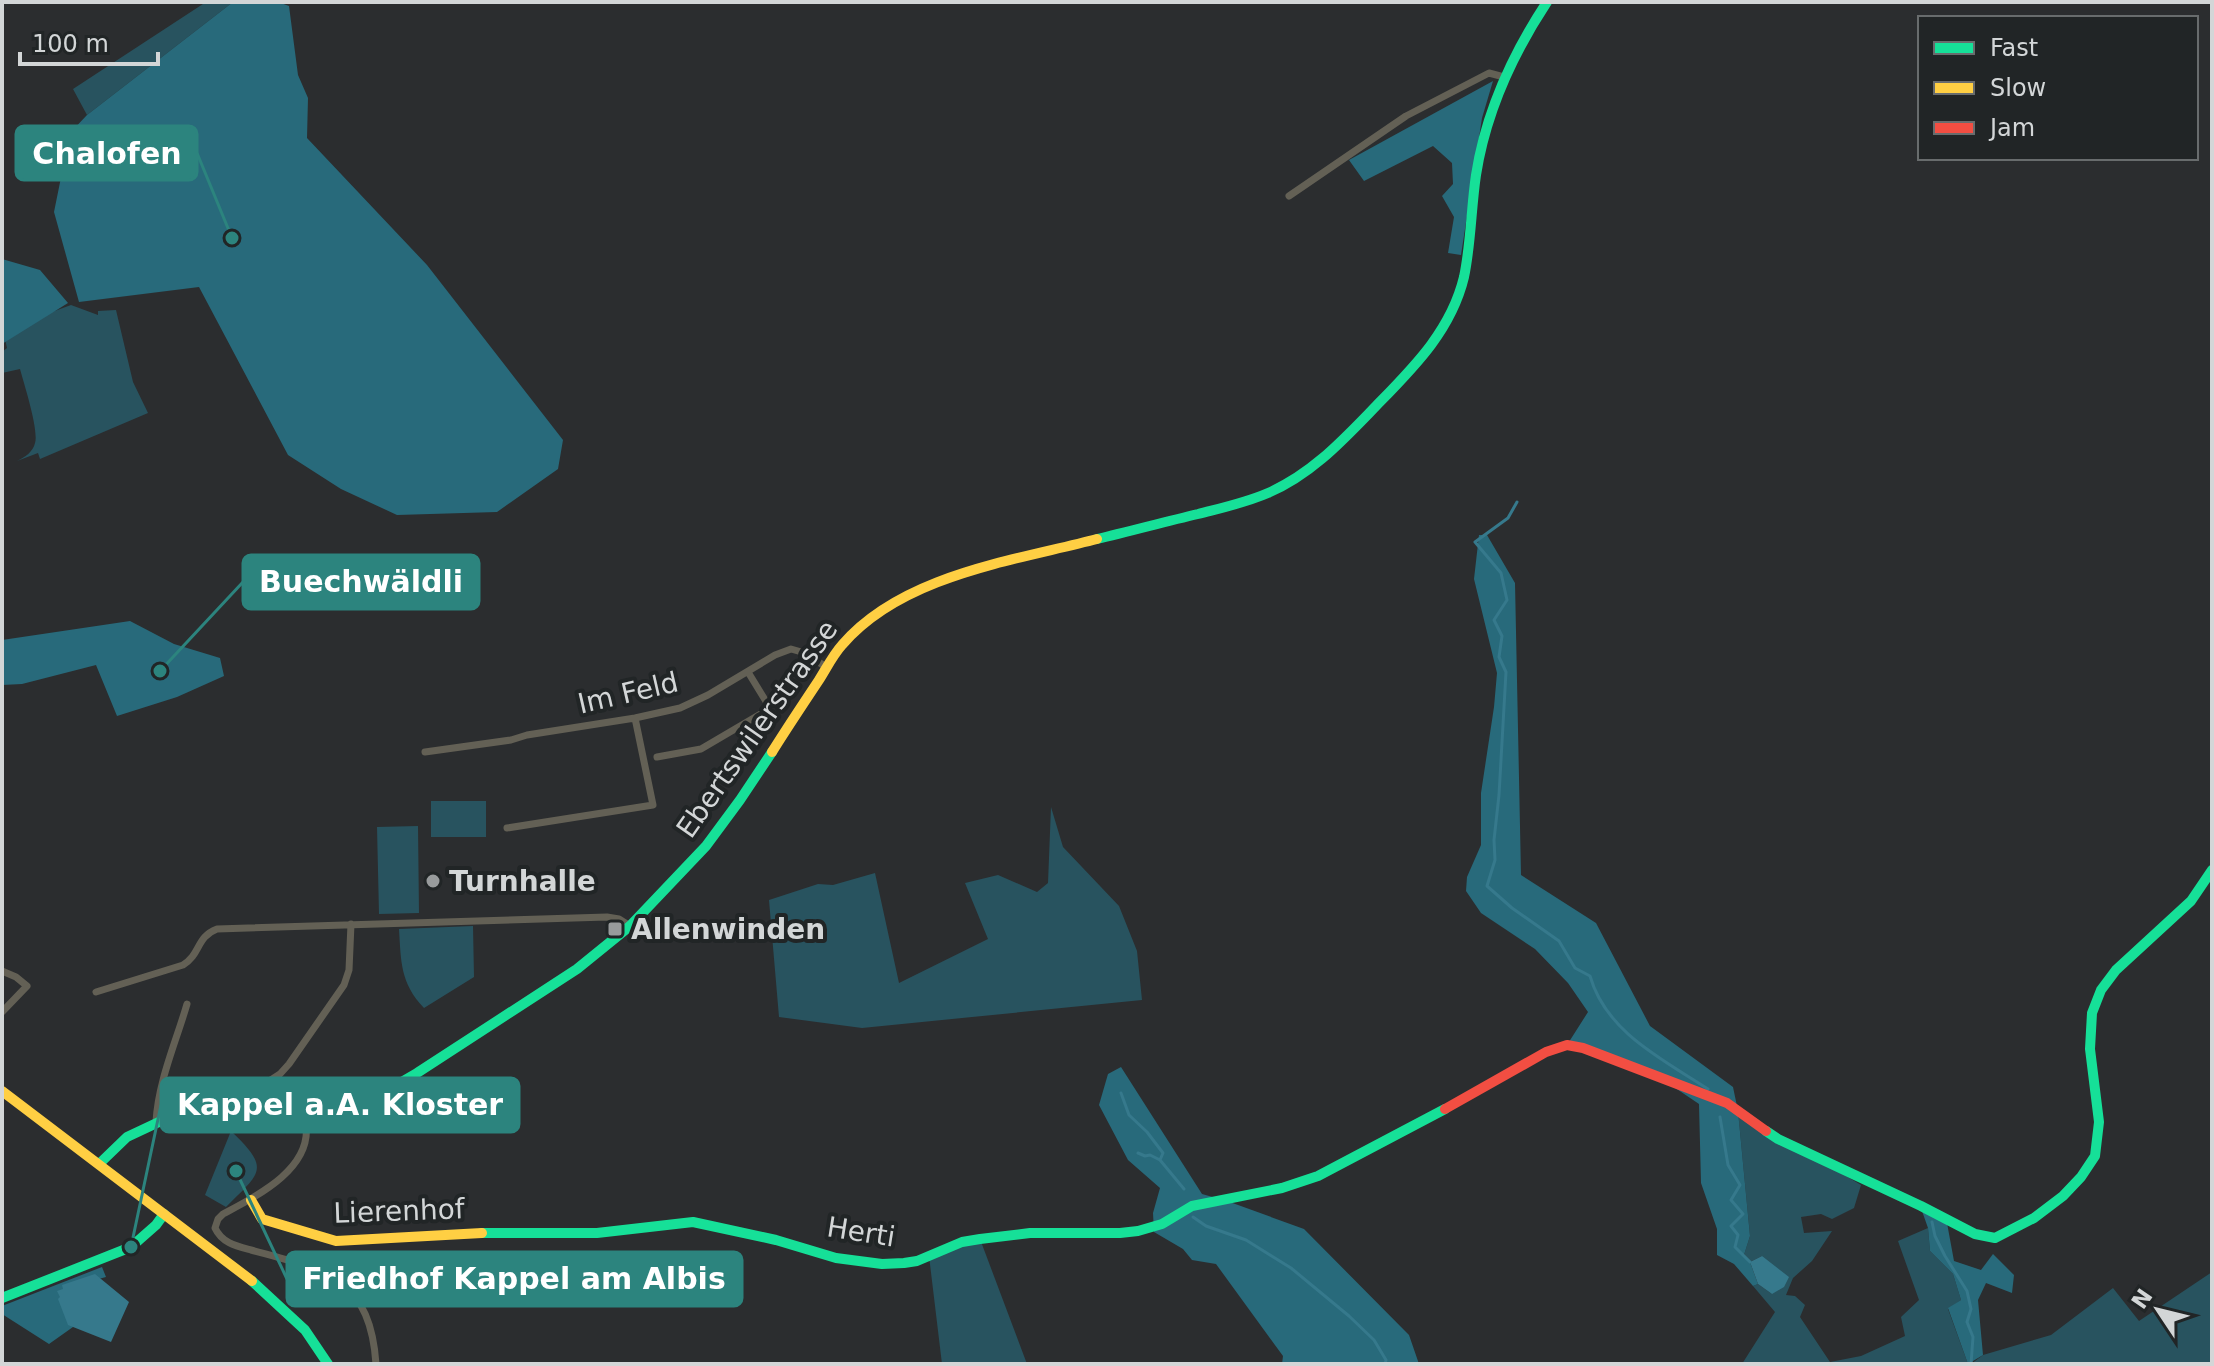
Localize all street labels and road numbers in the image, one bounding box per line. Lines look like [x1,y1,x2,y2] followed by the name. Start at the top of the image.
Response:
[670,614,844,844] street label: Ebertswilerstrasse
[575,665,681,721] street label: Im Feld
[333,1192,466,1230] street label: Lierenhof
[825,1210,897,1254] street label: Herti

